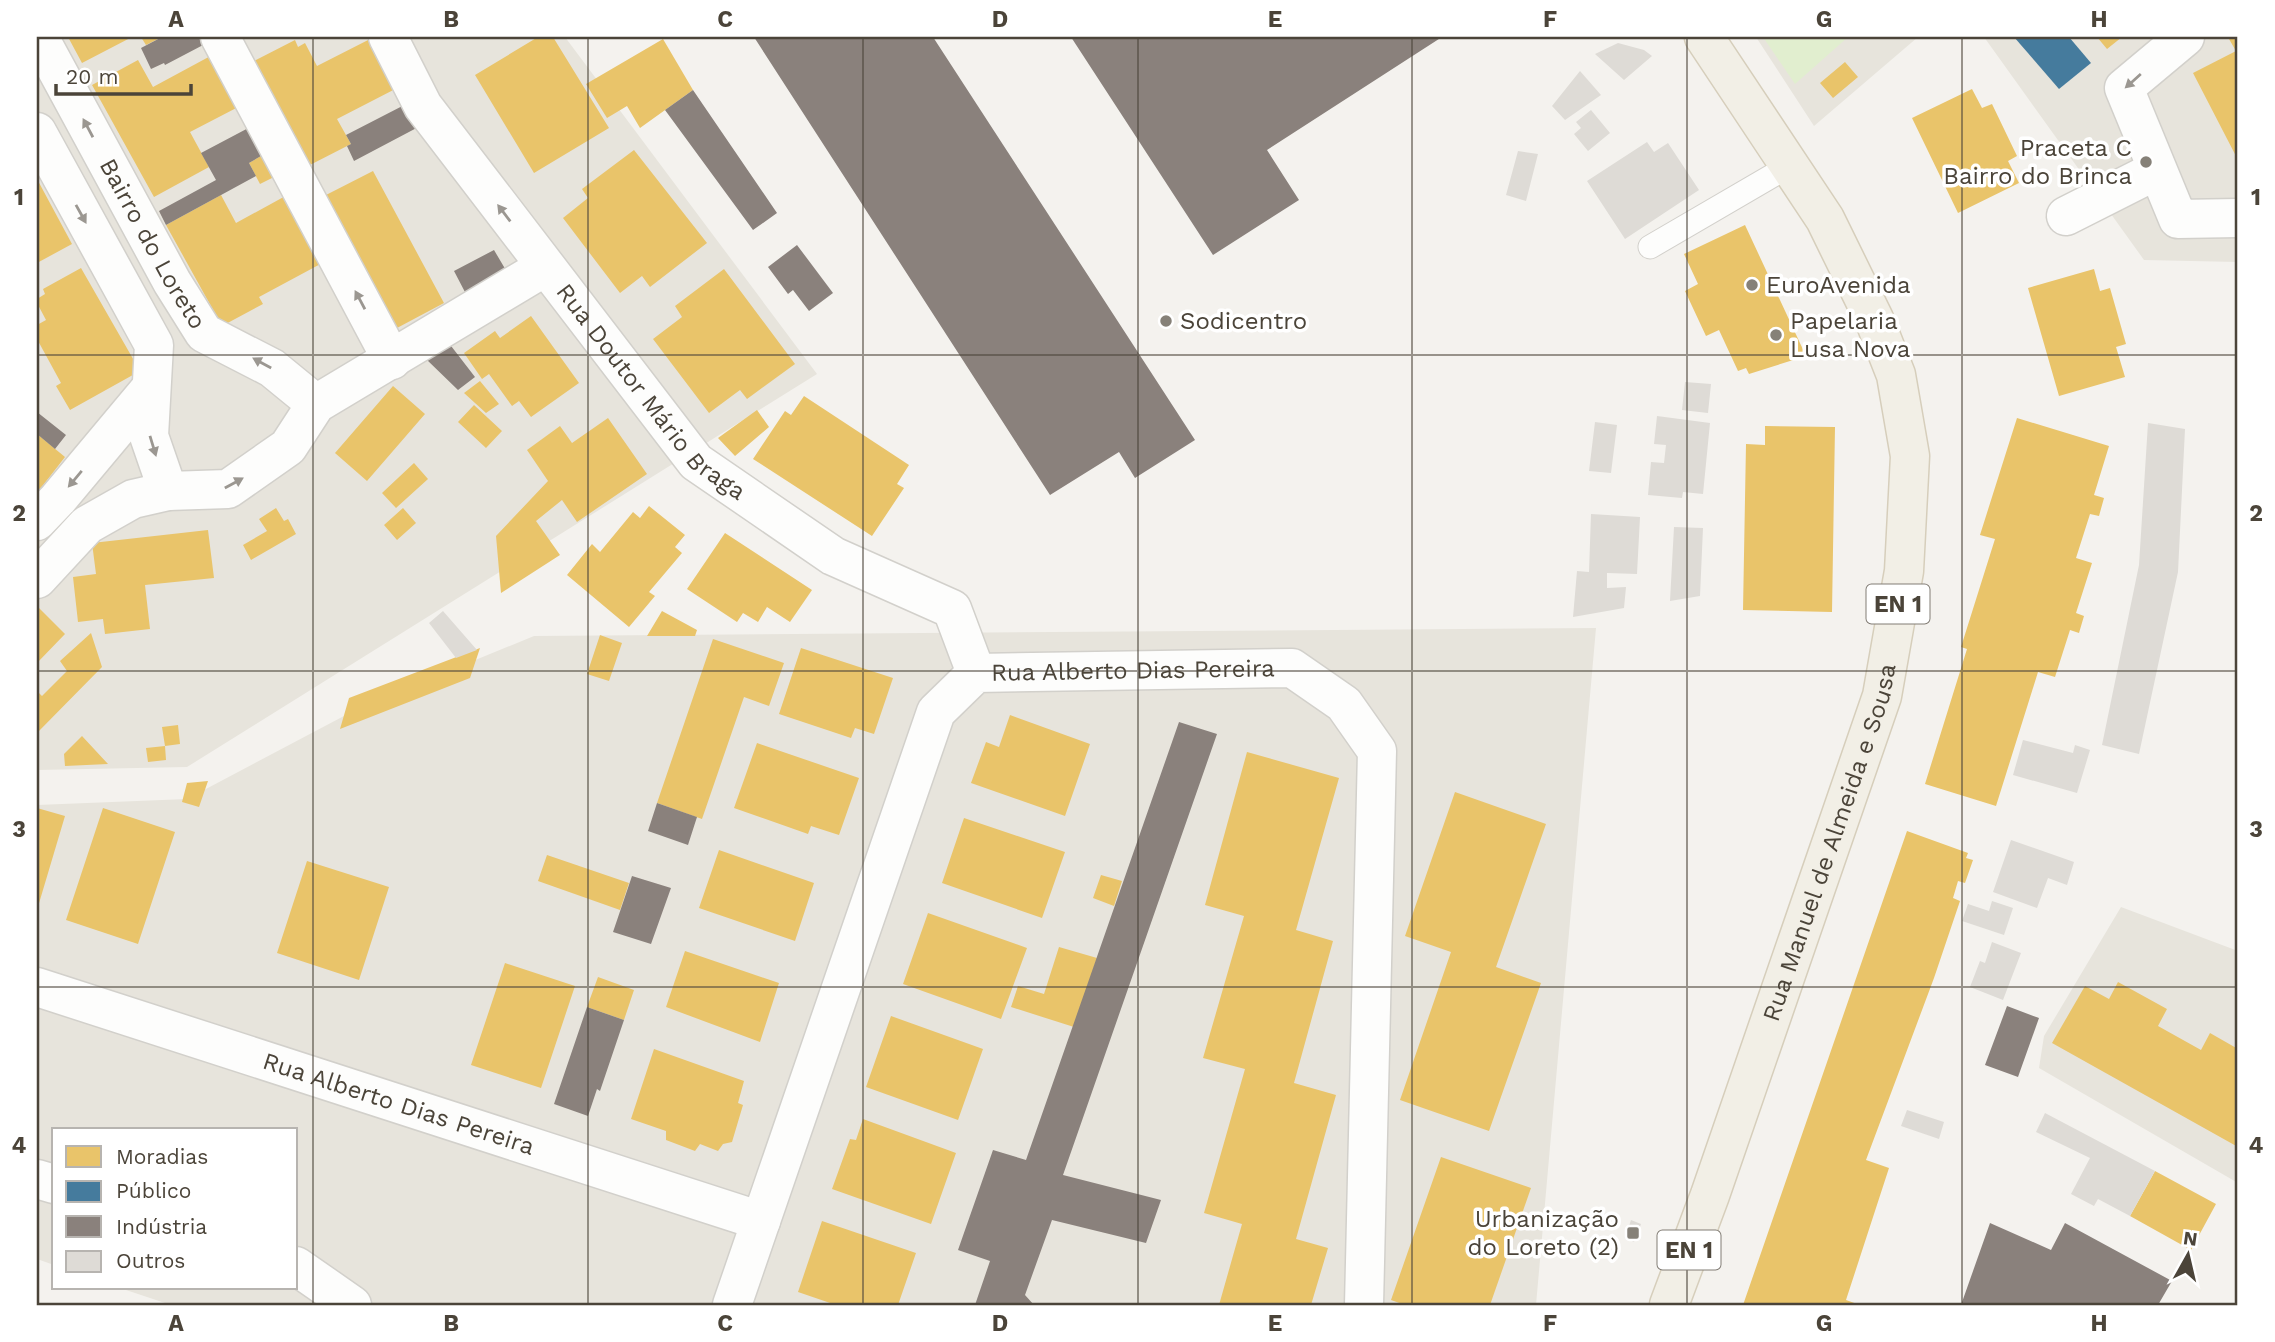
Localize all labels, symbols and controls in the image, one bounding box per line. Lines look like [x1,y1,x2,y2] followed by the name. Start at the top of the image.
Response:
[168,6,184,33] text: A
[443,6,459,33] text: B
[717,6,733,33] text: C
[992,6,1008,33] text: D
[1268,6,1282,33] text: E
[1543,6,1557,33] text: F
[1816,6,1832,33] text: G
[2090,6,2108,33] text: H
[56,52,191,96] scale bar
[66,64,118,89] text: 20 m
[2124,73,2142,89] one-way arrow
[82,118,94,137] one-way arrow
[1943,134,2132,190] place label: Praceta C Bairro do Brinca
[94,154,212,334] street label: Bairro do Loreto
[2138,154,2154,170] marker: Praceta C Bairro do Brinca
[14,184,24,211] text: 1
[2251,184,2261,211] text: 1
[75,204,87,224] one-way arrow
[498,204,512,222] one-way arrow
[1766,271,1911,299] place label: EuroAvenida
[1744,277,1760,293] marker: EuroAvenida
[550,278,751,506] street label: Rua Doutor Mário Braga
[354,290,366,310] one-way arrow
[1180,307,1307,335] place label: Sodicentro
[1790,307,1910,363] place label: Papelaria Lusa Nova
[1158,313,1174,329] marker: Sodicentro
[1768,327,1784,343] marker: Papelaria Lusa Nova
[252,357,272,368] one-way arrow
[148,436,159,457] one-way arrow
[68,471,83,488] one-way arrow
[224,477,244,490] one-way arrow
[12,500,26,527] text: 2
[2249,500,2263,527] text: 2
[1867,584,1930,624] road number: EN 1
[991,654,1275,687] street label: Rua Alberto Dias Pereira
[1757,661,1901,1025] street label: Rua Manuel de Almeida e Sousa
[12,816,26,843] text: 3
[2249,816,2263,843] text: 3
[259,1047,538,1161] street label: Rua Alberto Dias Pereira
[52,1128,298,1290] legend
[12,1132,27,1159] text: 4
[2249,1132,2264,1159] text: 4
[116,1144,208,1169] text: Moradias
[116,1178,191,1203] text: Público
[1467,1205,1619,1261] place label: Urbanização do Loreto (2)
[116,1214,207,1239] text: Indústria
[2152,1220,2222,1290] north arrow
[1625,1225,1641,1241] marker: Urbanização do Loreto (2)
[2182,1226,2199,1251] text: N
[1658,1231,1720,1270] road number: EN 1
[116,1248,185,1273] text: Outros
[168,1310,184,1337] text: A
[443,1310,459,1337] text: B
[717,1310,733,1337] text: C
[992,1310,1008,1337] text: D
[1268,1310,1282,1337] text: E
[1543,1310,1557,1337] text: F
[1816,1310,1832,1337] text: G
[2090,1310,2108,1337] text: H

